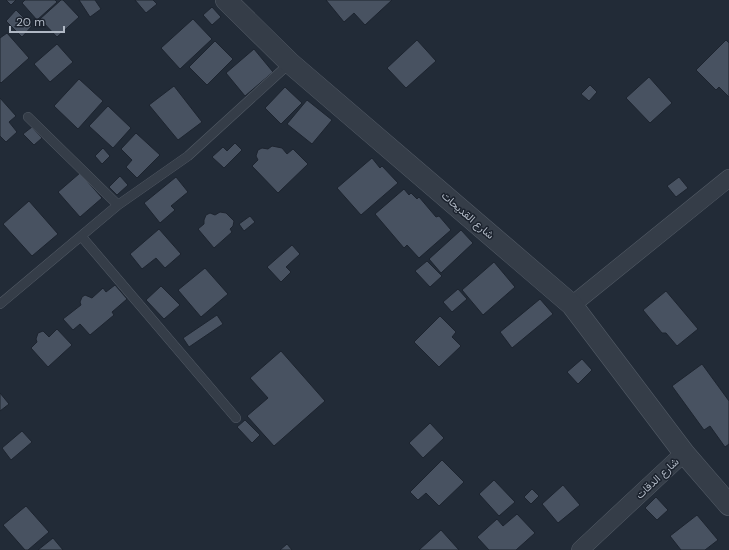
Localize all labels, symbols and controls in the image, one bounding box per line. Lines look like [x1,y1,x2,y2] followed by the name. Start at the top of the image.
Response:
[10,8,64,34] scale bar
[16,14,45,30] text: 20 m
[438,188,498,243] street label: شارع القديحات
[632,454,682,502] street label: شارع الدقات

